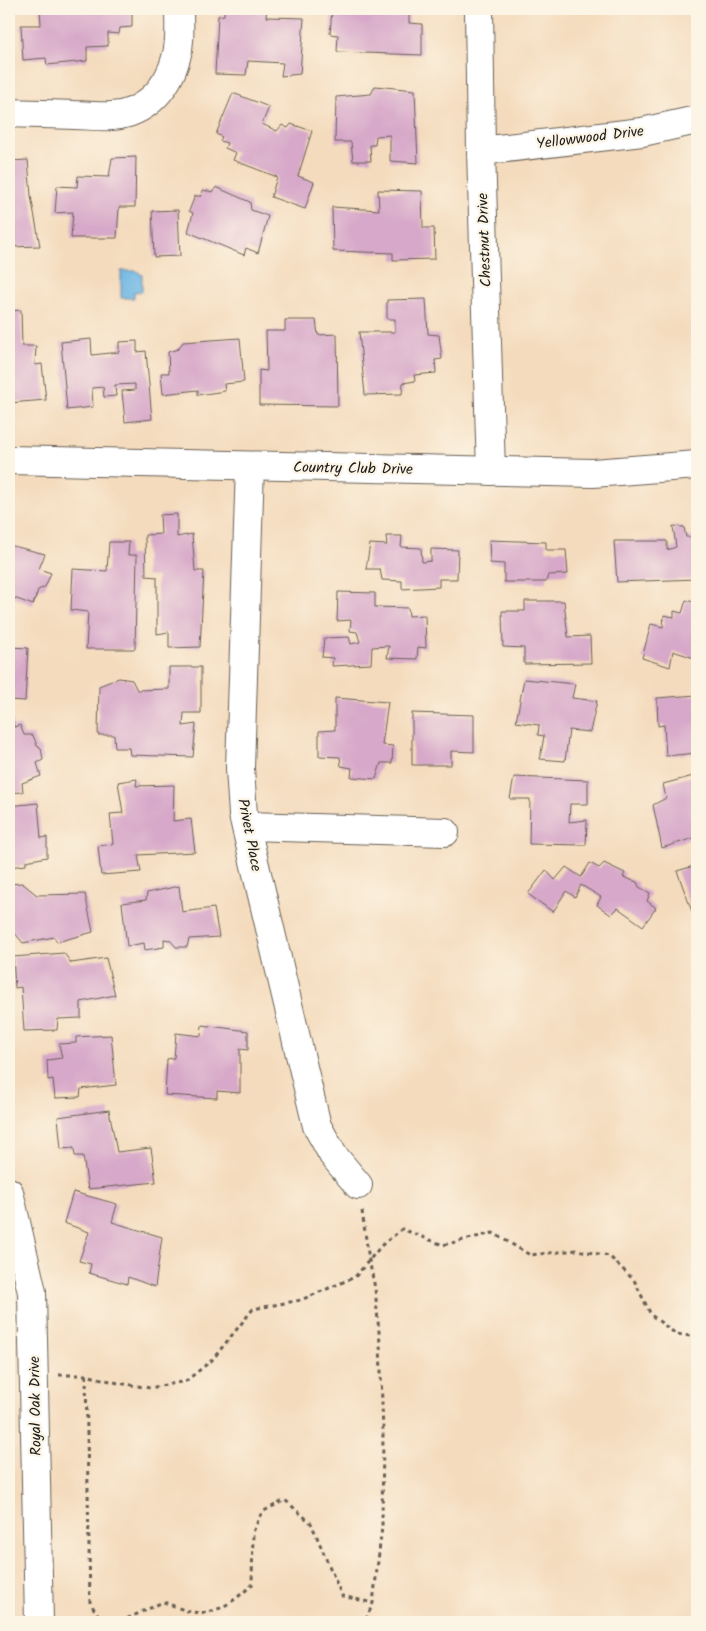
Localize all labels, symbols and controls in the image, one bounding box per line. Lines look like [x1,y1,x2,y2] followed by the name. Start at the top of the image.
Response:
[535,119,645,156] street label: Yellowwood Drive
[471,192,499,288] street label: Chestnut Drive
[293,456,413,482] street label: Country Club Drive
[230,797,268,874] street label: Privet Place
[23,1356,49,1456] street label: Royal Oak Drive

